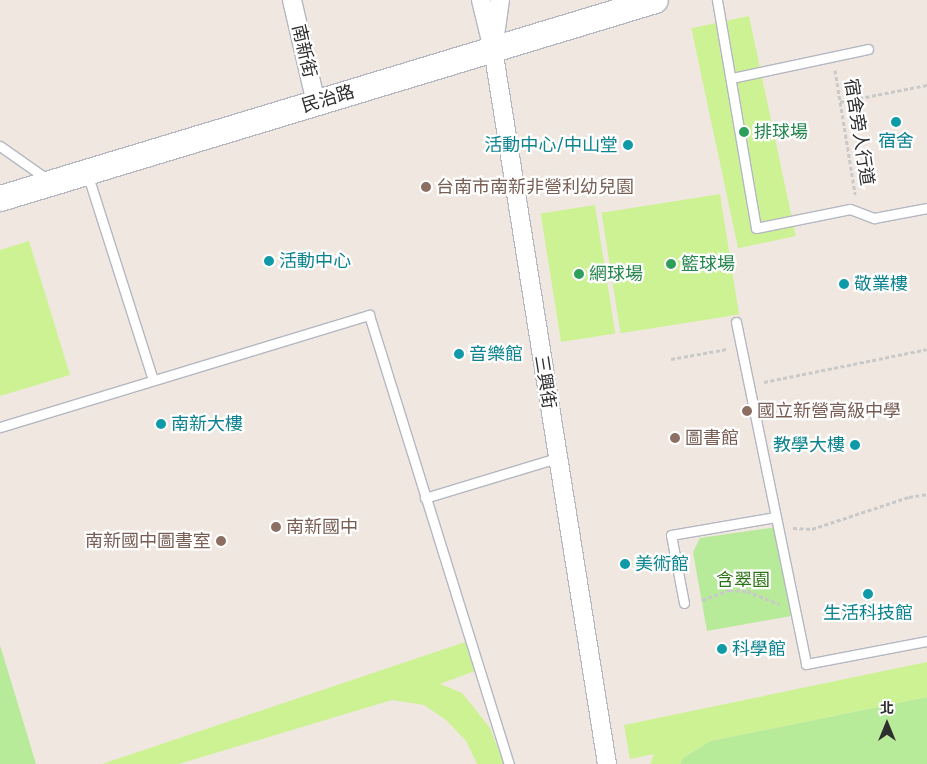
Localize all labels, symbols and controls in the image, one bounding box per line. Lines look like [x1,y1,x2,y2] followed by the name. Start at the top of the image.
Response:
[287,22,321,80] street label: 南新街
[840,77,878,187] street label: 宿舍旁人行道
[299,81,357,117] street label: 民治路
[890,116,902,128] marker: 宿舍
[754,121,808,143] place label: 排球場
[738,126,750,138] marker: 排球場
[878,130,914,152] place label: 宿舍
[484,134,618,156] place label: 活動中心/中山堂
[622,139,634,151] marker: 活動中心/中山堂
[436,176,634,198] place label: 台南市南新非營利幼兒園
[420,181,432,193] marker: 台南市南新非營利幼兒園
[279,250,351,272] place label: 活動中心
[681,253,735,275] place label: 籃球場
[263,255,275,267] marker: 活動中心
[665,258,677,270] marker: 籃球場
[589,263,643,285] place label: 網球場
[573,268,585,280] marker: 網球場
[854,273,908,295] place label: 敬業樓
[838,278,850,290] marker: 敬業樓
[469,343,523,365] place label: 音樂館
[453,348,465,360] marker: 音樂館
[530,354,560,410] street label: 三興街
[757,400,901,422] place label: 國立新營高級中學
[741,405,753,417] marker: 國立新營高級中學
[171,413,243,435] place label: 南新大樓
[155,418,167,430] marker: 南新大樓
[685,427,739,449] place label: 圖書館
[669,432,681,444] marker: 圖書館
[773,434,845,456] place label: 教學大樓
[849,439,861,451] marker: 教學大樓
[286,516,358,538] place label: 南新國中
[270,521,282,533] marker: 南新國中
[85,530,211,552] place label: 南新國中圖書室
[215,535,227,547] marker: 南新國中圖書室
[635,553,689,575] place label: 美術館
[619,558,631,570] marker: 美術館
[716,569,770,591] park label: 含翠園
[862,588,874,600] marker: 生活科技館
[823,602,913,624] place label: 生活科技館
[732,638,786,660] place label: 科學館
[716,643,728,655] marker: 科學館
[862,699,912,749] north arrow
[880,700,894,717] text: 北

